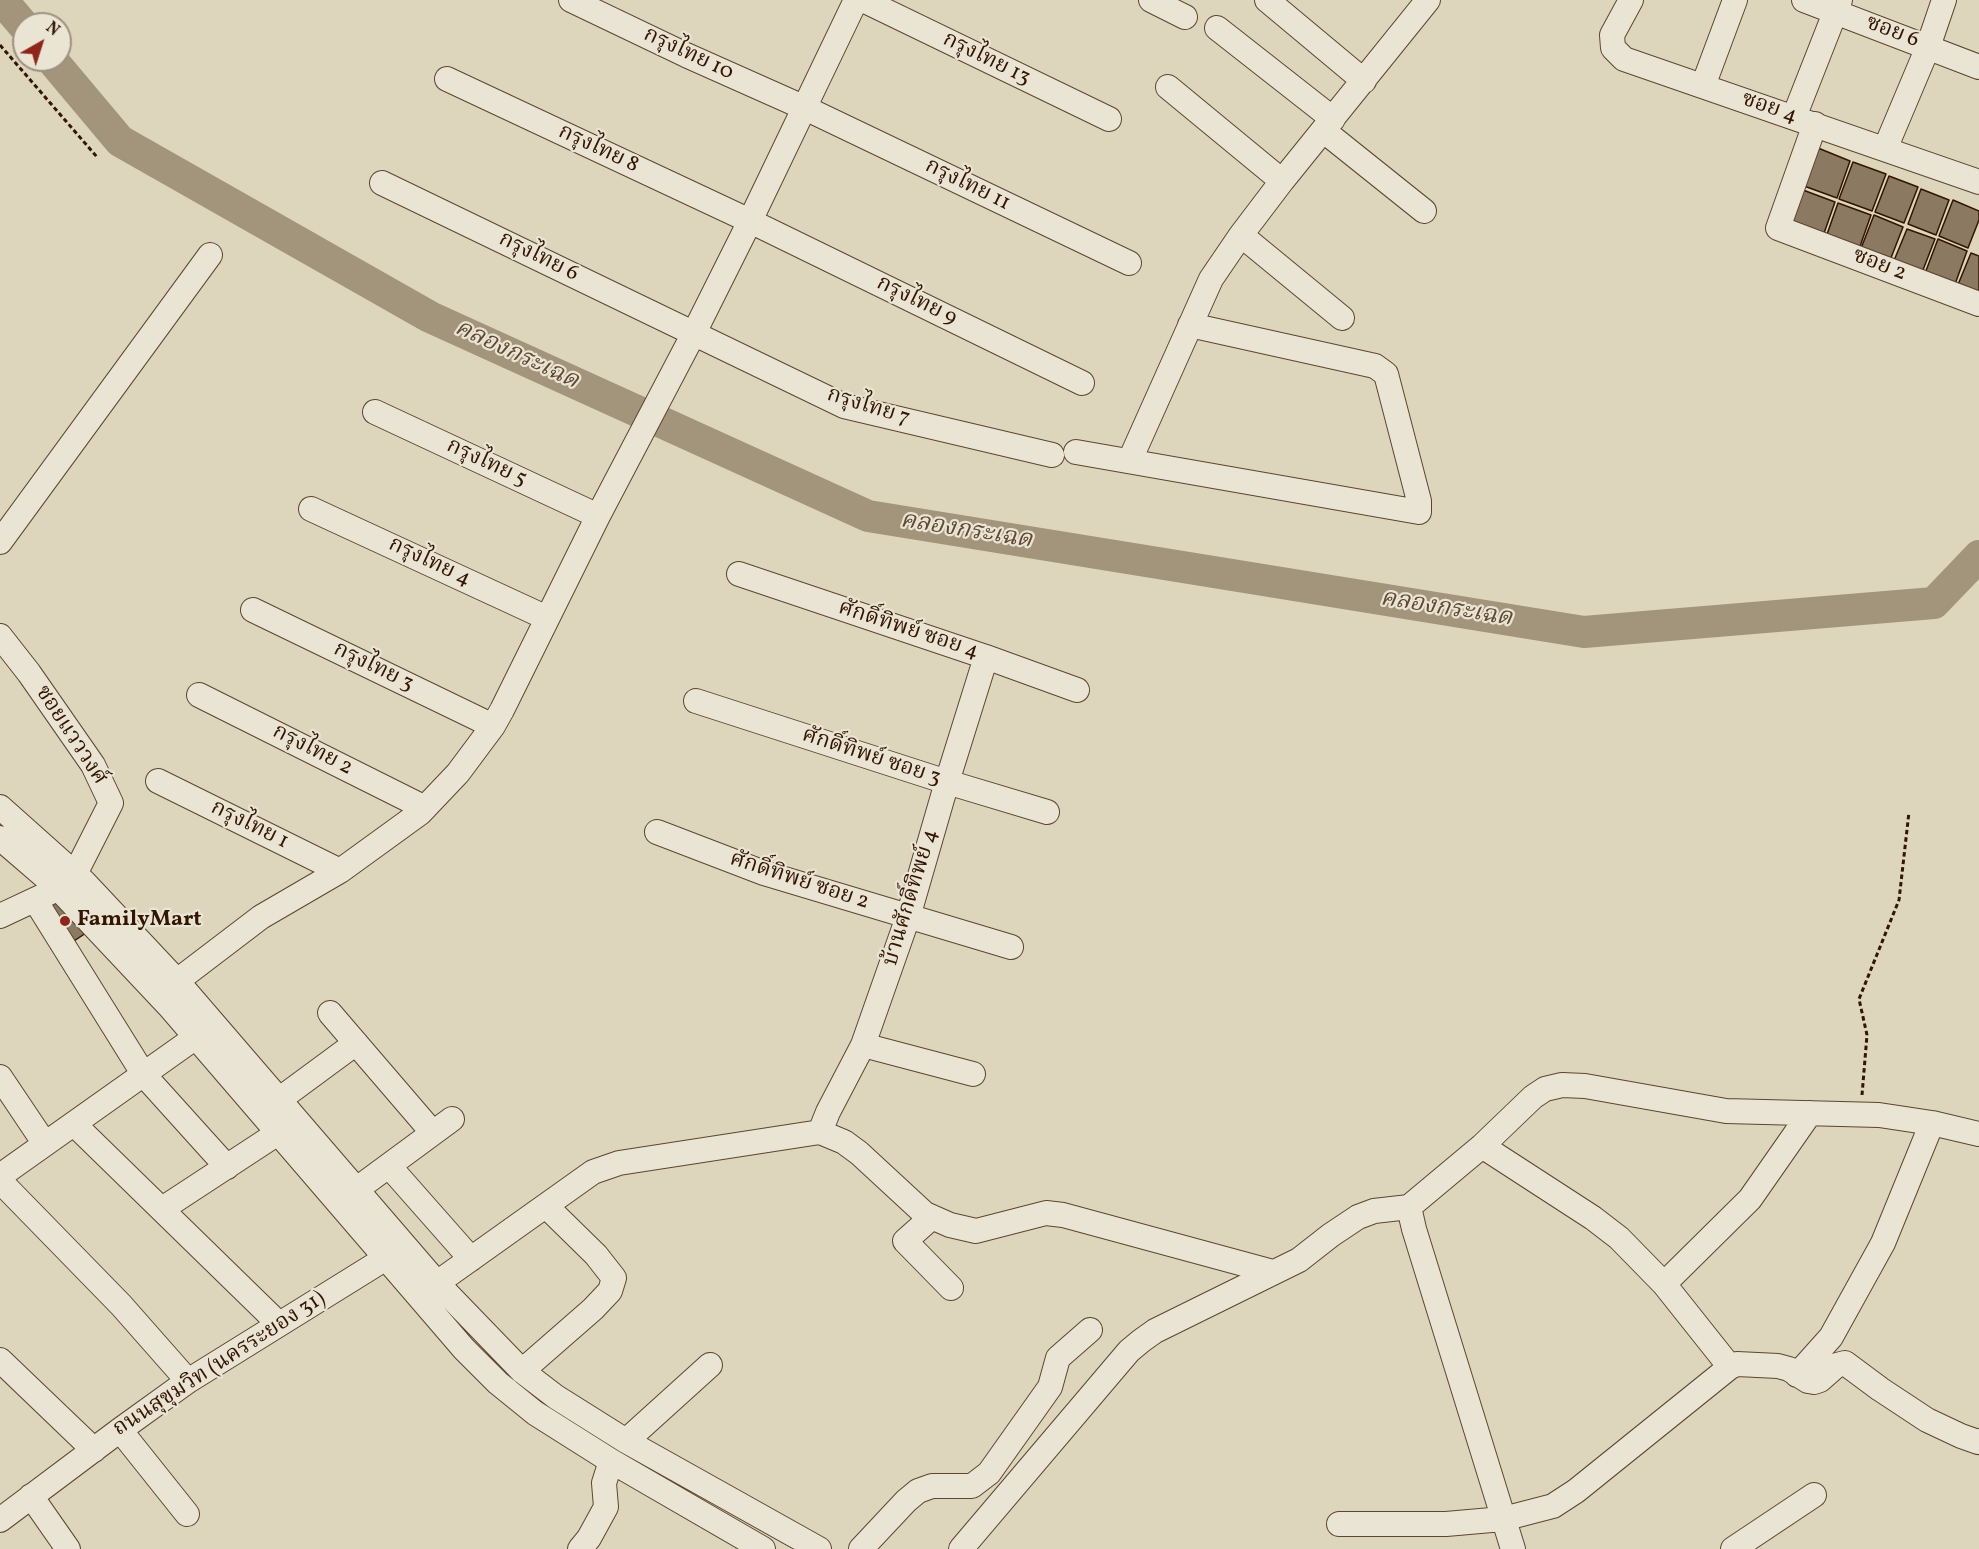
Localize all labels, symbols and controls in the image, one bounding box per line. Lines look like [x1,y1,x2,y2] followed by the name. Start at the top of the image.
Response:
[1862,11,1922,55] street label: ซอย 6
[12,12,72,72] north arrow
[41,17,64,42] text: N
[639,23,737,87] street label: กรุงไทย 10
[938,27,1034,93] street label: กรุงไทย 13
[1738,87,1800,131] street label: ซอย 4
[553,120,643,180] street label: กรุงไทย 8
[920,154,1014,218] street label: กรุงไทย 11
[494,227,582,289] street label: กรุงไทย 6
[1848,244,1910,288] street label: ซอย 2
[871,271,961,333] street label: กรุงไทย 9
[450,315,582,397] water label: คลองกระเฉด
[823,383,913,433] street label: กรุงไทย 7
[442,434,530,494] street label: กรุงไทย 5
[898,507,1034,557] water label: คลองกระเฉด
[384,532,474,594] street label: กรุงไทย 4
[1378,585,1514,635] water label: คลองกระเฉด
[834,596,982,666] street label: ศักดิ์ทิพย์ ซอย 4
[329,637,417,699] street label: กรุงไทย 3
[28,681,112,791] street label: ซอยแวววงศ์
[267,720,357,782] street label: กรุงไทย 2
[798,723,944,793] street label: ศักดิ์ทิพย์ ซอย 3
[206,796,292,856] street label: กรุงไทย 1
[879,826,945,970] street label: บ้านศักดิ์ทิพย์ 4
[726,847,872,917] street label: ศักดิ์ทิพย์ ซอย 2
[77,908,202,934] place label: FamilyMart
[58,914,72,928] marker: FamilyMart
[109,1286,331,1444] street label: ถนนสุขุมวิท (นครระยอง 31)

